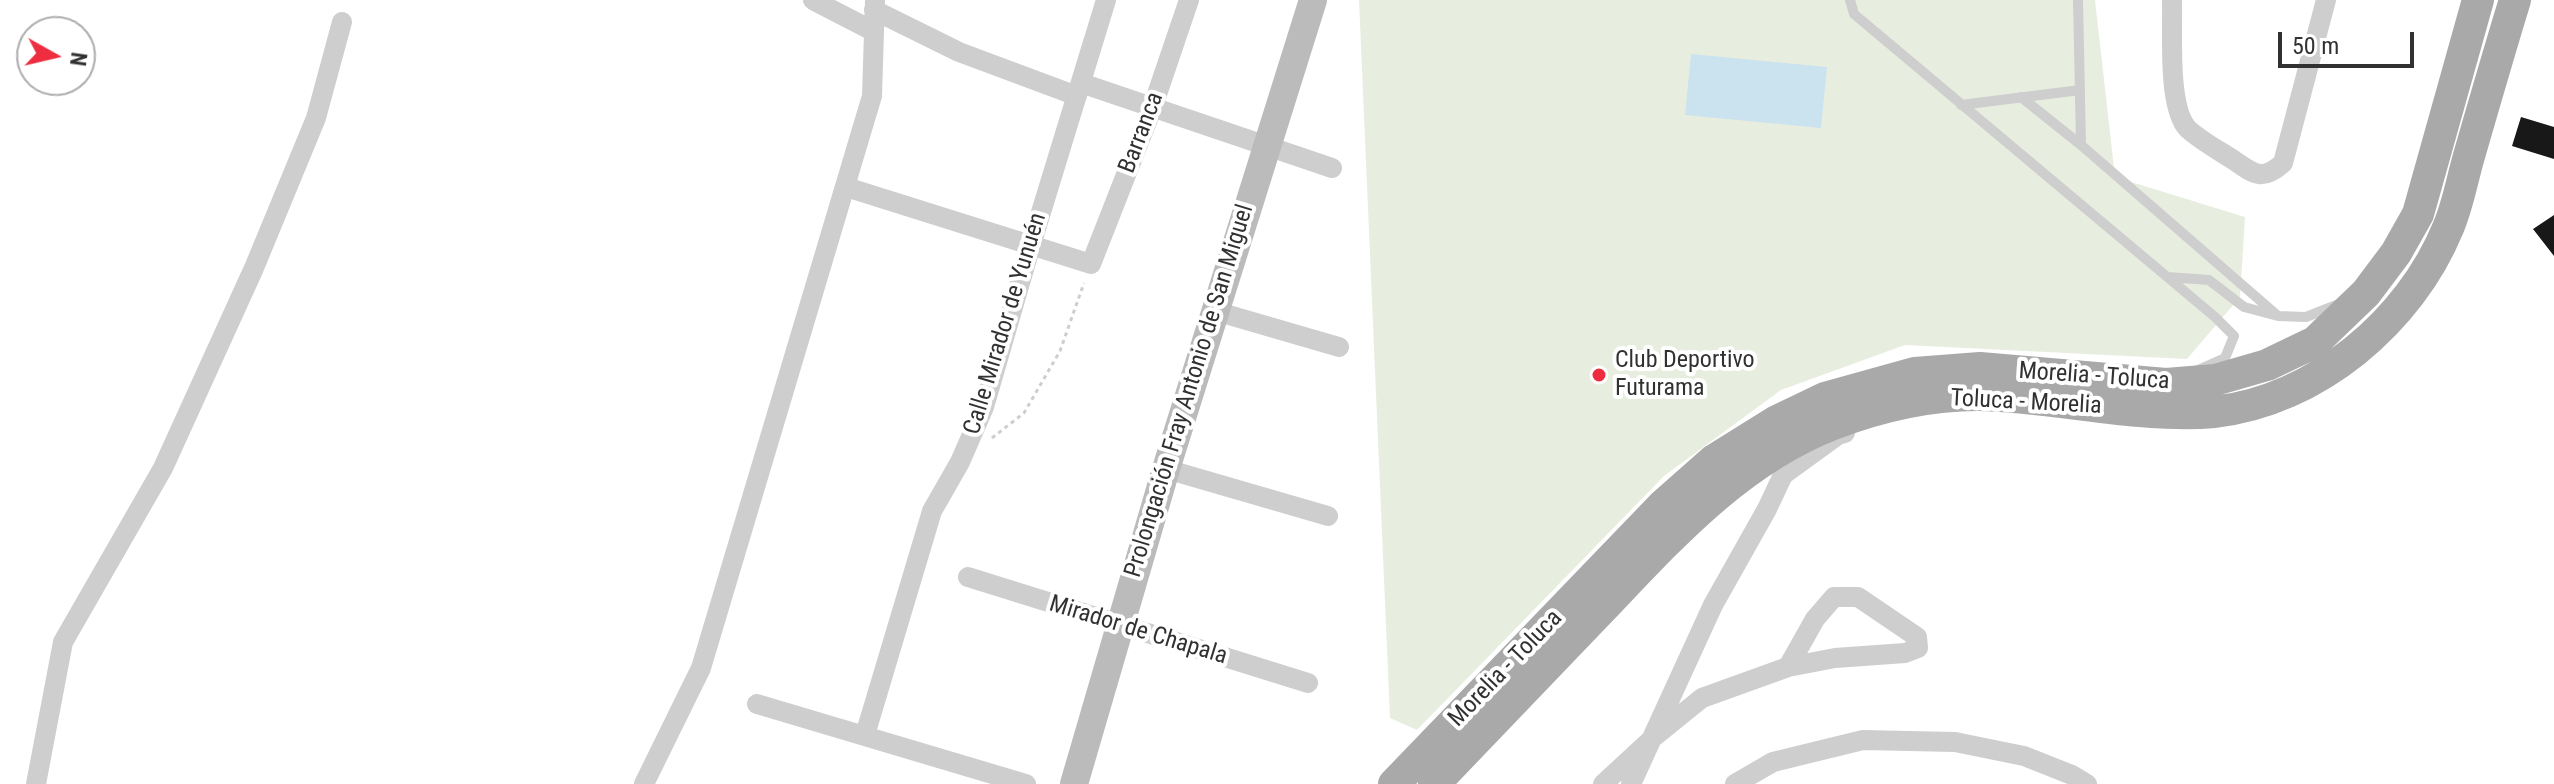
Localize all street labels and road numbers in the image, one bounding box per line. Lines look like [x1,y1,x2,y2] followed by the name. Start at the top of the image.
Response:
[1113,88,1171,178] street label: Barranca
[1119,201,1261,581] street label: Prolongación Fray Antonio de San Miguel
[959,210,1053,438] street label: Calle Mirador de Yunuén
[2018,357,2170,397] street label: Morelia - Toluca
[1950,385,2102,421] street label: Toluca - Morelia
[1046,590,1230,672] street label: Mirador de Chapala
[1443,605,1569,733] street label: Morelia - Toluca

